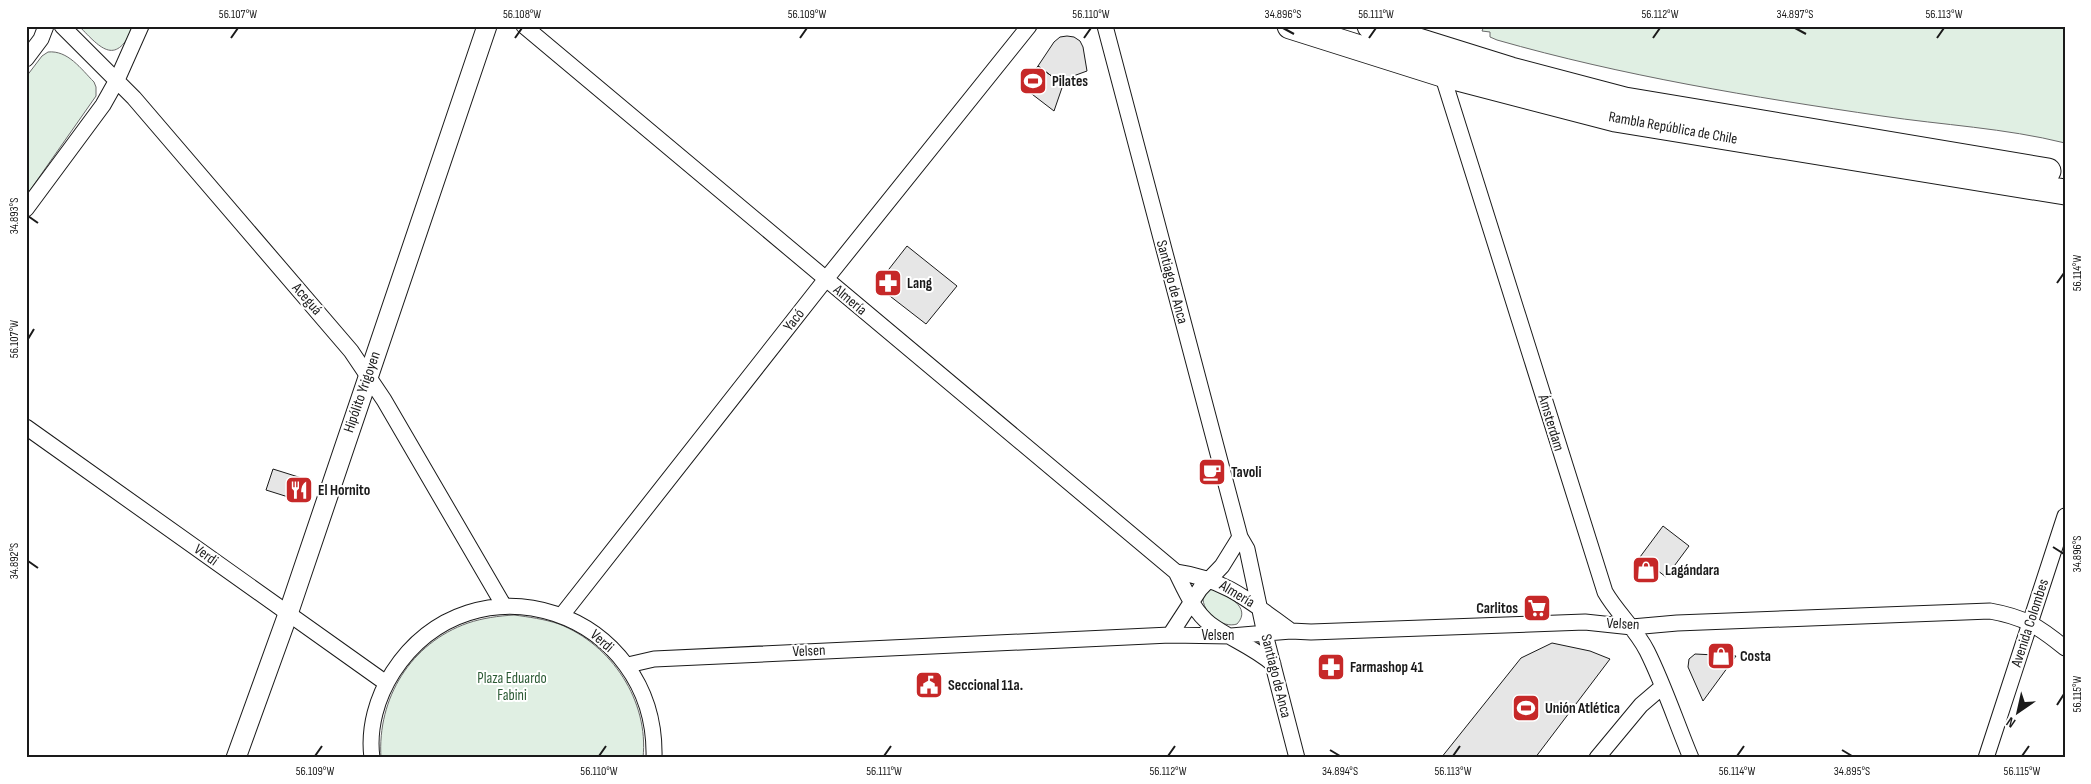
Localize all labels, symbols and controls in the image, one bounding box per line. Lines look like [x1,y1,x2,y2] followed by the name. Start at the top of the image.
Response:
[219,7,257,22] text: 56.107°W
[503,7,541,22] text: 56.108°W
[788,7,826,22] text: 56.109°W
[1072,7,1110,22] text: 56.110°W
[1265,7,1301,22] text: 34.896°S
[1358,7,1394,22] text: 56.111°W
[1641,7,1679,22] text: 56.112°W
[1777,7,1813,22] text: 34.897°S
[1926,7,1963,22] text: 56.113°W
[1018,66,1048,96] sports icon: Pilates
[1052,72,1088,91] place label: Pilates
[1607,107,1739,149] street label: Rambla República de Chile
[7,198,22,234] text: 34.893°S
[1152,238,1192,326] street label: Santiago de Anca
[2070,255,2085,291] text: 56.114°W
[873,268,903,298] pharmacy icon: Lang
[907,274,933,293] place label: Lang
[287,278,326,319] street label: Aceguá
[829,280,871,320] street label: Almería
[779,305,809,335] street label: Yacó
[7,320,22,358] text: 56.107°W
[339,349,385,435] street label: Hipólito Yrigoyen
[1533,392,1569,453] street label: Ámsterdam
[1197,457,1227,487] cafe icon: Tavoli
[1231,463,1262,482] place label: Tavoli
[284,475,314,505] restaurant icon: El Hornito
[318,481,370,500] place label: El Hornito
[2070,536,2085,572] text: 34.896°S
[190,540,222,570] street label: Verdi
[7,543,22,579] text: 34.892°S
[1631,555,1661,585] shop icon: Lagándara
[1665,561,1719,580] place label: Lagándara
[1215,576,1258,612] street label: Almería
[2007,577,2053,670] street label: Avenida Colombes
[1522,593,1552,623] supermarket icon: Carlitos
[1476,599,1518,618] place label: Carlitos
[1606,614,1640,634] street label: Velsen
[586,625,618,657] street label: Verdi
[1202,626,1234,645] street label: Velsen
[1256,632,1296,720] street label: Santiago de Anca
[792,641,826,661] street label: Velsen
[1706,641,1736,671] shop icon: Costa
[1740,647,1771,666] place label: Costa
[1316,652,1346,682] pharmacy icon: Farmashop 41
[1350,658,1423,677] place label: Farmashop 41
[477,669,547,705] park label: Plaza Eduardo Fabini
[914,670,944,700] public building icon: Seccional 11a.
[2070,675,2085,712] text: 56.115°W
[948,676,1023,695] place label: Seccional 11a.
[1994,686,2044,736] north arrow
[1511,693,1541,723] sports icon: Unión Atlética
[1545,699,1620,718] place label: Unión Atlética
[2003,713,2019,732] text: N
[296,764,334,779] text: 56.109°W
[580,764,618,779] text: 56.110°W
[866,764,902,779] text: 56.111°W
[1149,764,1187,779] text: 56.112°W
[1322,764,1358,779] text: 34.894°S
[1435,764,1472,779] text: 56.113°W
[1719,764,1755,779] text: 56.114°W
[1834,764,1870,779] text: 34.895°S
[2004,764,2041,779] text: 56.115°W

